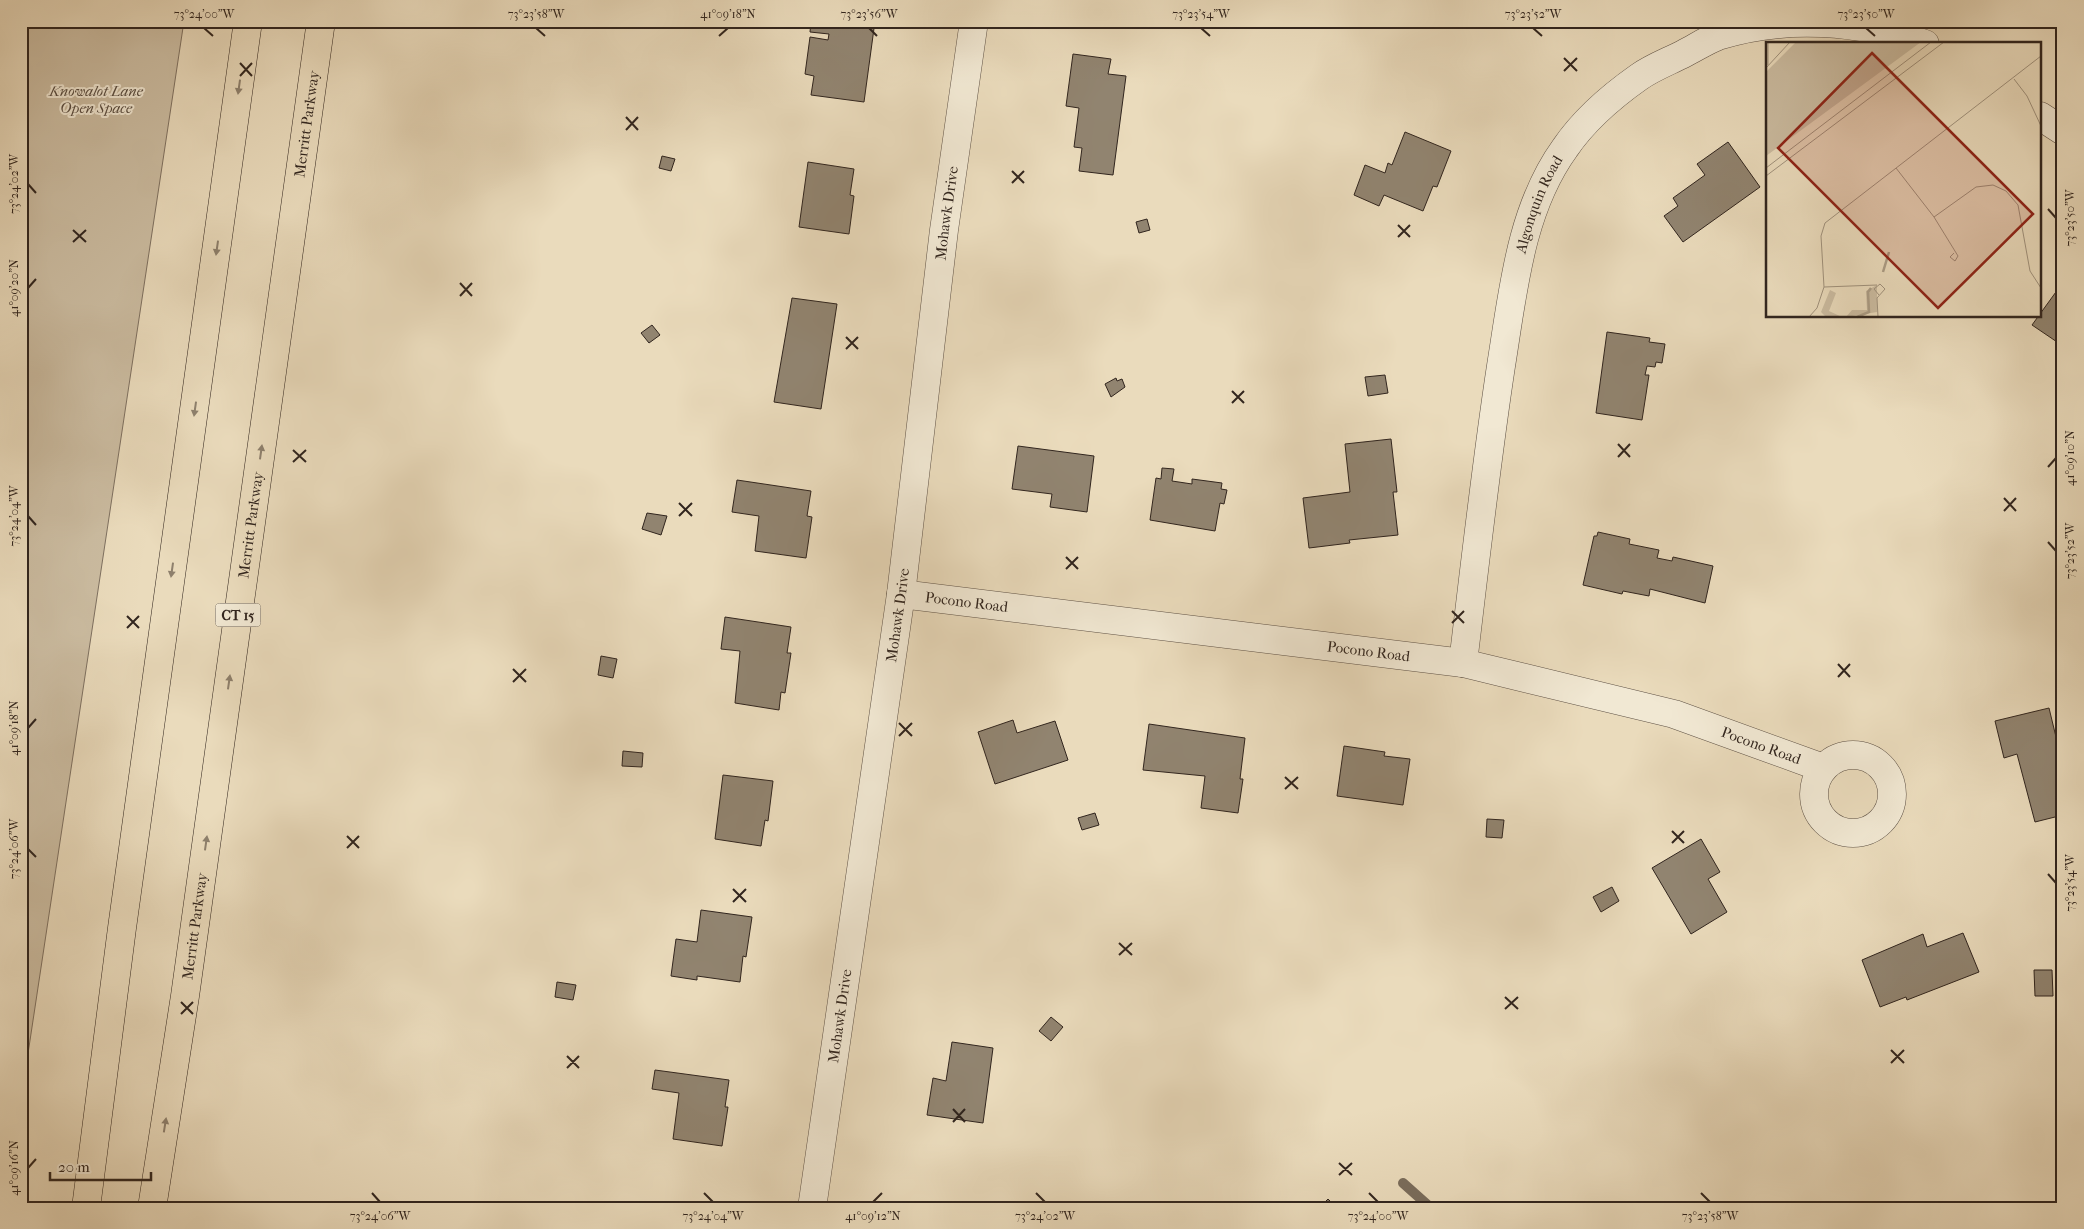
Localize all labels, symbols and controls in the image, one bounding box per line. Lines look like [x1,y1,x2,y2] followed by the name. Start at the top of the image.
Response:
[174,7,236,21] text: 73°24'00"W
[508,7,565,21] text: 73°23'58"W
[700,7,756,21] text: 41°09'18"N
[841,7,899,21] text: 73°23'56"W
[1172,7,1231,21] text: 73°23'54"W
[1505,7,1562,21] text: 73°23'52"W
[1838,7,1896,21] text: 73°23'50"W
[1766,42,2042,318] inset map
[290,68,323,179] street label: Merritt Parkway
[235,79,243,95] one-way arrow
[48,82,144,117] park label: Knowalot Lane Open Space
[1511,151,1567,256] street label: Algonquin Road
[7,153,21,214] text: 73°24'02"W
[932,164,962,261] street label: Mohawk Drive
[2063,188,2077,246] text: 73°23'50"W
[213,240,221,256] one-way arrow
[7,259,21,317] text: 41°09'20"N
[191,401,199,417] one-way arrow
[2063,430,2077,486] text: 41°09'10"N
[257,443,265,459] one-way arrow
[234,470,267,580] street label: Merritt Parkway
[7,484,21,546] text: 73°24'04"W
[2063,522,2077,579] text: 73°23'52"W
[168,562,176,578] one-way arrow
[882,567,913,663] street label: Mohawk Drive
[924,588,1010,616] street label: Pocono Road
[216,604,260,626] road number: CT 15
[1326,637,1412,666] street label: Pocono Road
[225,674,233,690] one-way arrow
[7,700,21,756] text: 41°09'18"N
[1719,723,1804,769] street label: Pocono Road
[7,818,21,879] text: 73°24'06"W
[202,835,210,851] one-way arrow
[2063,853,2077,912] text: 73°23'54"W
[178,871,211,981] street label: Merritt Parkway
[824,967,856,1064] street label: Mohawk Drive
[161,1117,169,1133] one-way arrow
[7,1140,21,1196] text: 41°09'16"N
[50,1149,151,1181] scale bar
[58,1158,90,1176] text: 20 m
[350,1209,411,1223] text: 73°24'06"W
[683,1209,745,1223] text: 73°24'04"W
[845,1209,901,1223] text: 41°09'12"N
[1015,1209,1076,1223] text: 73°24'02"W
[1348,1209,1410,1223] text: 73°24'00"W
[1682,1209,1739,1223] text: 73°23'58"W

